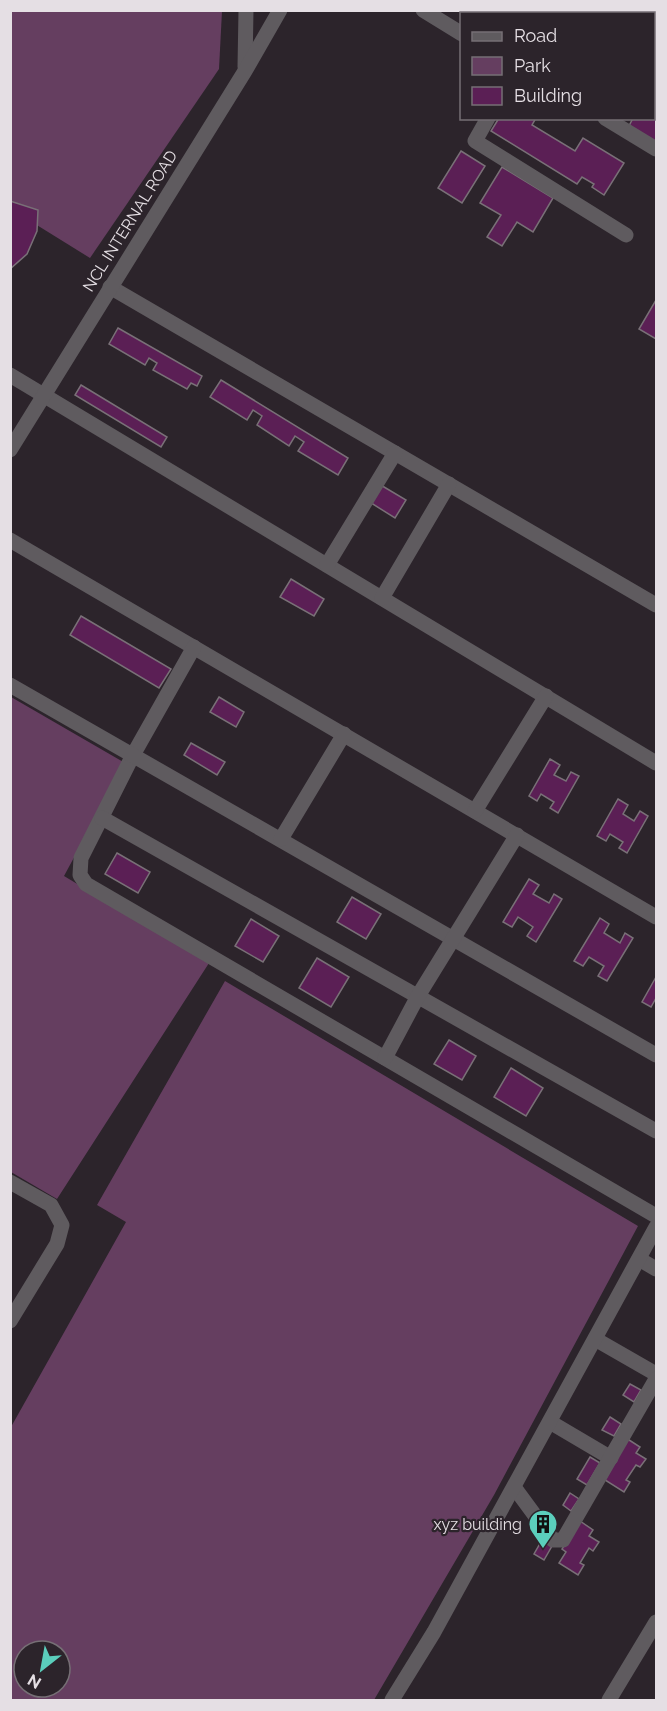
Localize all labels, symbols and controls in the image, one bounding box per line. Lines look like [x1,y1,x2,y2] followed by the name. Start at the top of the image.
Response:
[460,12,655,120] legend
[514,25,557,46] text: Road
[514,55,551,76] text: Park
[514,85,582,106] text: Building
[79,147,181,295] street label: NCL INTERNAL ROAD
[527,1508,559,1550] building icon: xyz building
[433,1515,522,1534] place label: xyz building
[12,1639,72,1699] north arrow
[24,1670,45,1693] text: N

